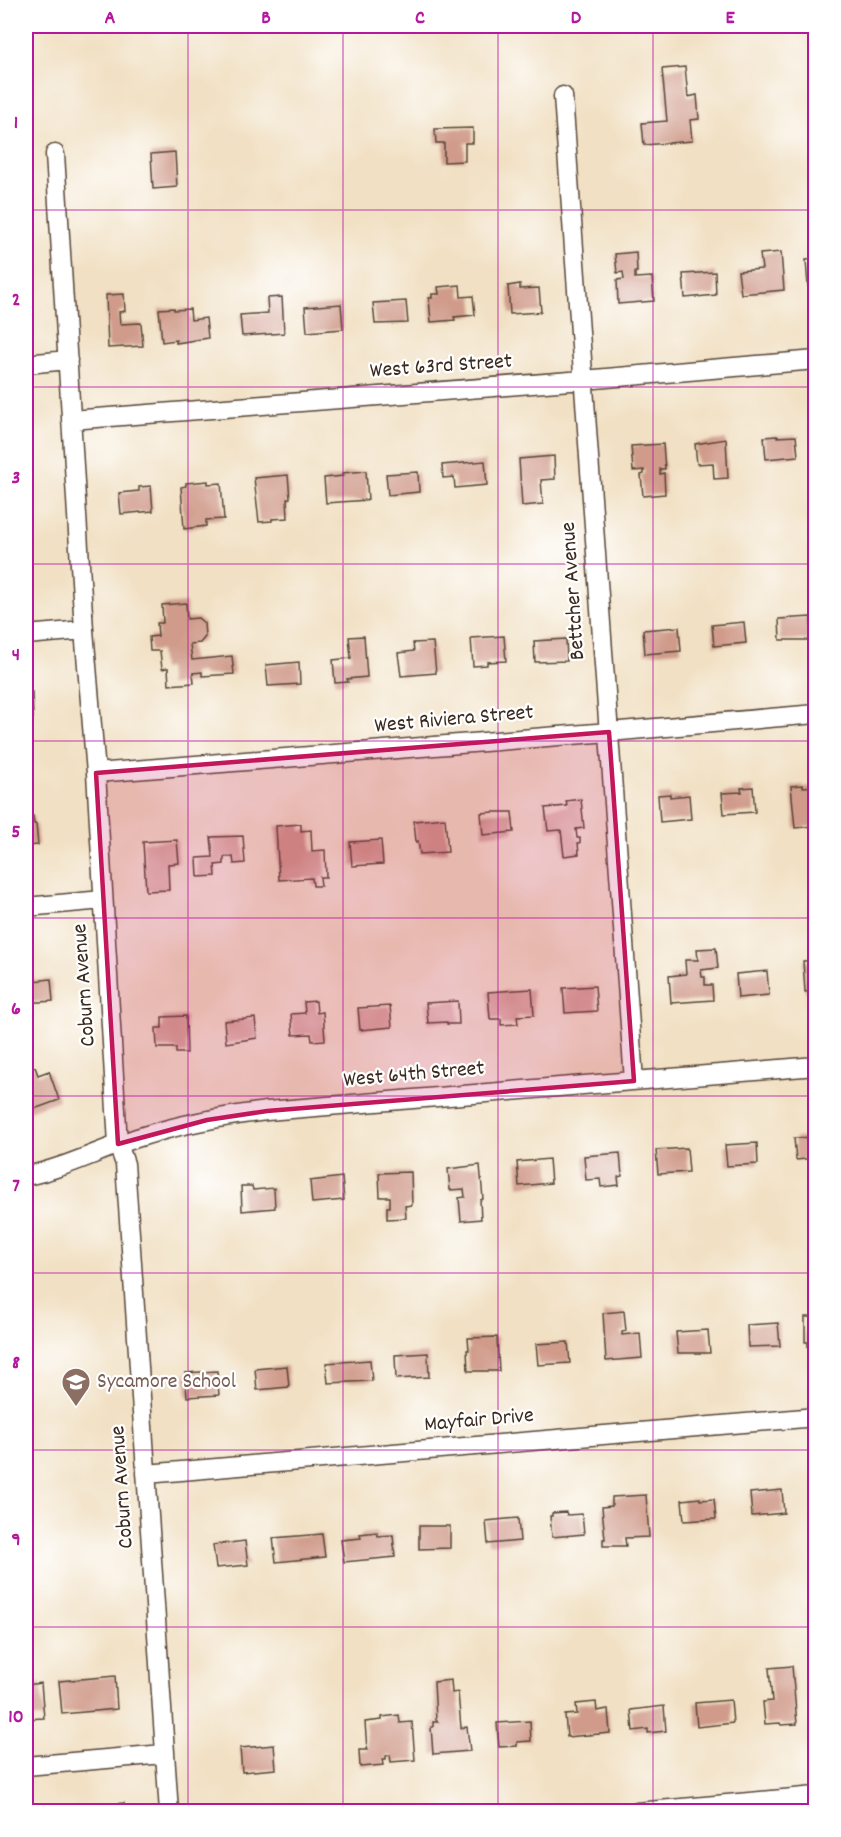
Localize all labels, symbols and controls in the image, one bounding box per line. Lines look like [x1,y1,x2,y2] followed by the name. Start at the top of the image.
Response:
[105,5,116,33] text: A
[261,5,271,33] text: B
[415,5,425,33] text: C
[571,5,582,33] text: D
[725,5,735,33] text: E
[14,110,18,138] text: 1
[12,287,20,315] text: 2
[369,347,513,387] street label: West 63rd Street
[12,465,20,493] text: 3
[554,521,594,661] street label: Bettcher Avenue
[12,642,20,670] text: 4
[373,698,535,742] street label: West Riviera Street
[11,819,21,847] text: 5
[65,922,105,1048] street label: Coburn Avenue
[11,996,21,1024] text: 6
[342,1053,486,1097] street label: West 64th Street
[12,1173,20,1201] text: 7
[12,1350,20,1378] text: 8
[60,1366,92,1408] school or university icon: Sycamore School
[97,1367,236,1398] place label: Sycamore School
[423,1401,535,1441] street label: Mayfair Drive
[103,1424,143,1550] street label: Coburn Avenue
[11,1527,21,1555] text: 9
[8,1704,24,1732] text: 10

